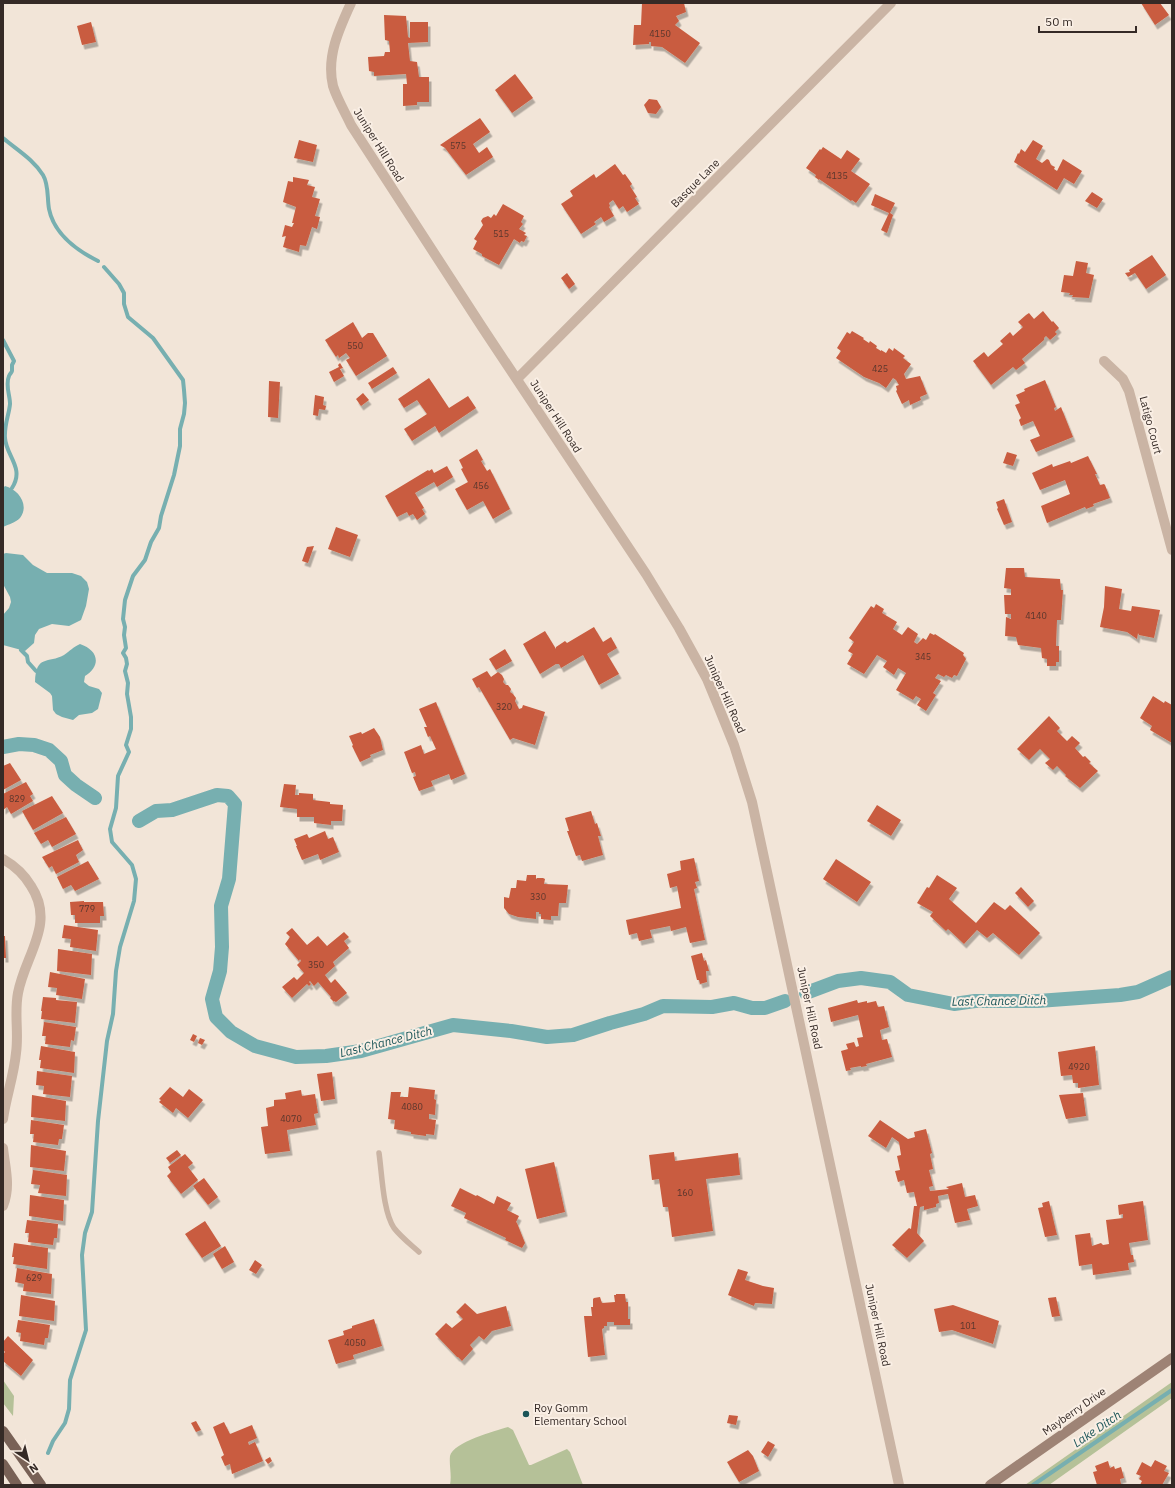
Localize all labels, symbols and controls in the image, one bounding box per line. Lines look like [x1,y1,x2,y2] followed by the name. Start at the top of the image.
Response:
[1039,8,1136,34] scale bar
[1045,14,1073,29] text: 50 m
[649,28,671,39] house number: 4150
[351,106,407,184] street label: Juniper Hill Road
[450,140,466,151] house number: 575
[668,156,722,210] street label: Basque Lane
[826,170,848,181] house number: 4135
[493,228,509,239] house number: 515
[347,340,363,351] house number: 550
[872,363,888,374] house number: 425
[527,377,585,455] street label: Juniper Hill Road
[1137,394,1166,456] street label: Latigo Court
[473,480,489,491] house number: 456
[1025,610,1047,621] house number: 4140
[915,651,931,662] house number: 345
[701,653,749,735] street label: Juniper Hill Road
[496,701,512,712] house number: 320
[9,793,25,804] house number: 829
[530,891,546,902] house number: 330
[79,903,95,914] house number: 779
[308,959,324,970] house number: 350
[794,965,826,1051] street label: Juniper Hill Road
[952,992,1047,1009] water label: Last Chance Ditch
[338,1023,434,1060] water label: Last Chance Ditch
[1068,1061,1090,1072] house number: 4920
[401,1101,423,1112] house number: 4080
[280,1113,302,1124] house number: 4070
[677,1187,693,1198] house number: 160
[26,1272,42,1283] house number: 629
[862,1282,894,1368] street label: Juniper Hill Road
[960,1320,976,1331] house number: 101
[344,1337,366,1348] house number: 4050
[1039,1384,1109,1438] street label: Mayberry Drive
[534,1401,627,1428] place label: Roy Gomm Elementary School
[1070,1407,1124,1450] water label: Lake Ditch
[521,1409,531,1419] marker: Roy Gomm Elementary School
[8,1440,48,1480] north arrow
[26,1460,41,1476] text: N

